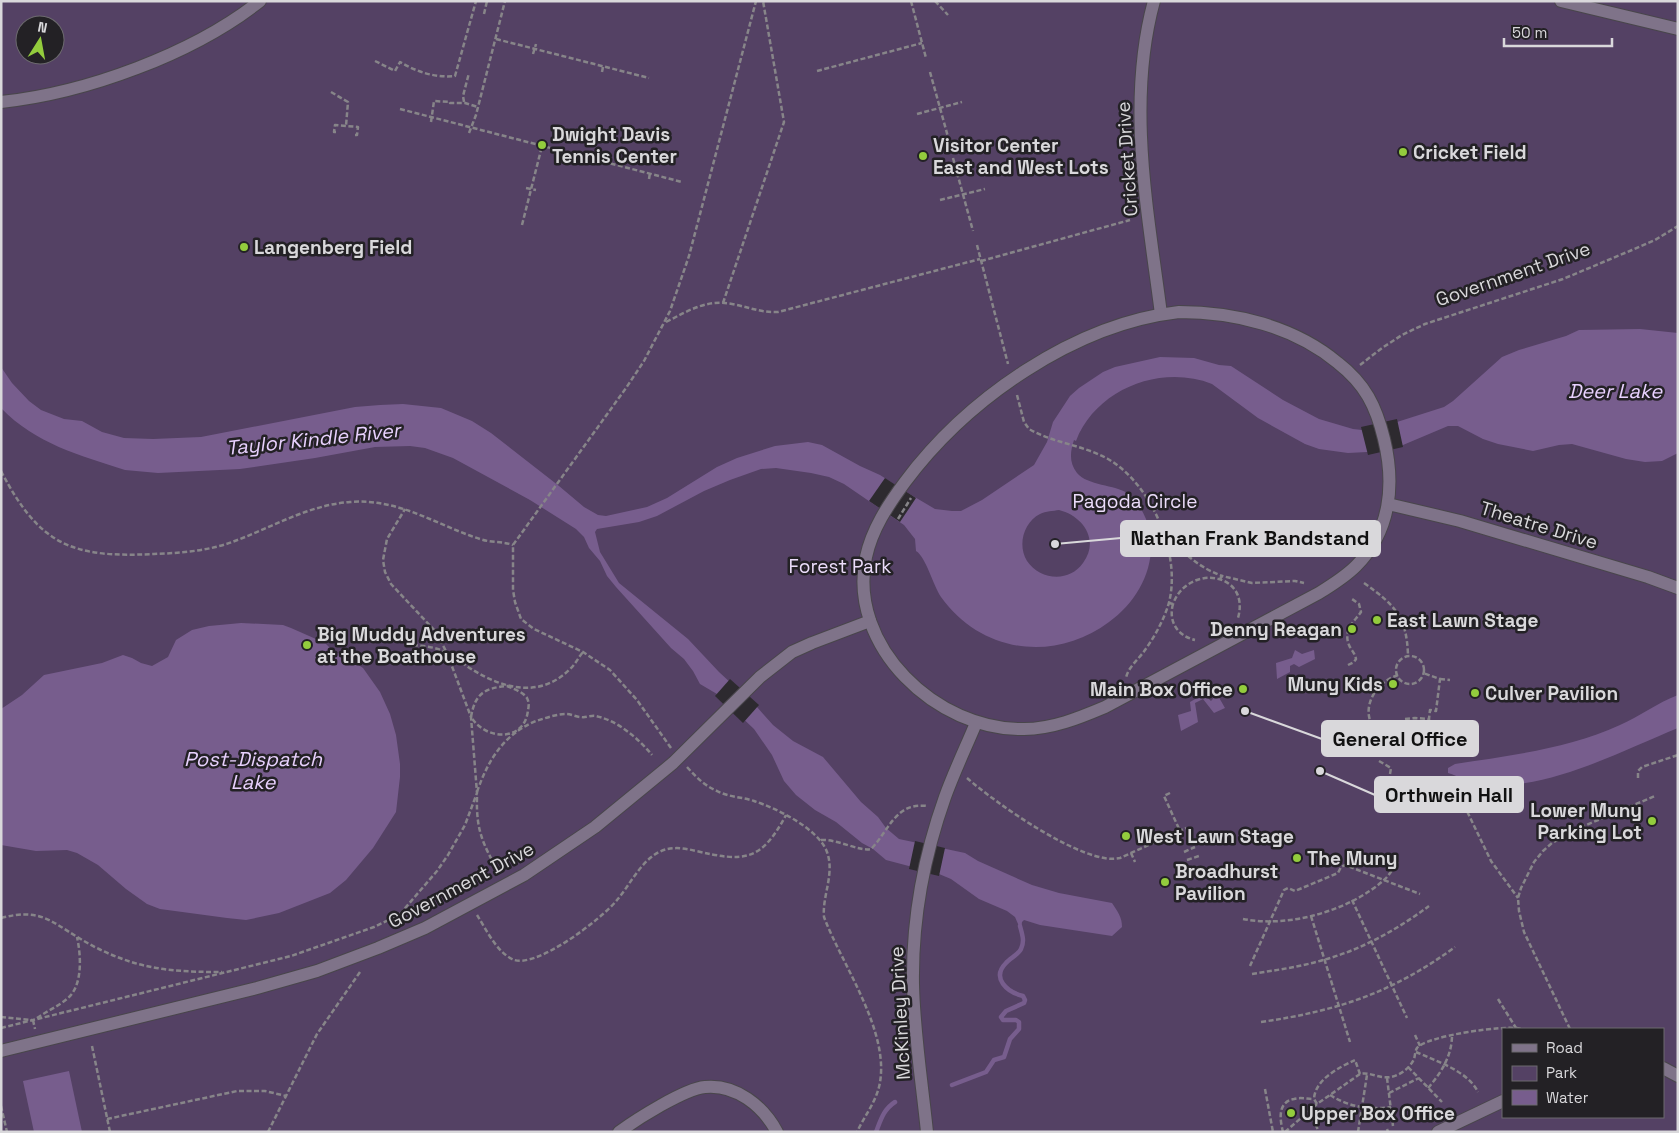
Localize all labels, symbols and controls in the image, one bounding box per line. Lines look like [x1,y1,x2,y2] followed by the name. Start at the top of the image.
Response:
[15,15,65,65] north arrow
[1504,15,1612,47] scale bar
[36,18,49,37] text: N
[1512,23,1547,42] text: 50 m
[1111,101,1143,217] street label: Cricket Drive
[552,122,677,169] place label: Dwight Davis Tennis Center
[933,133,1109,180] place label: Visitor Center East and West Lots
[536,139,548,151] marker: Dwight Davis Tennis Center
[1413,140,1527,165] place label: Cricket Field
[1397,146,1409,158] marker: Cricket Field
[917,150,929,162] marker: Visitor Center East and West Lots
[254,235,412,260] place label: Langenberg Field
[1432,236,1594,312] street label: Government Drive
[238,241,250,253] marker: Langenberg Field
[1568,378,1663,404] water label: Deer Lake
[225,417,404,461] water label: Taylor Kindle River
[1073,489,1197,514] park label: Pagoda Circle
[1477,495,1601,555] street label: Theatre Drive
[1121,521,1380,556] callout: Nathan Frank Bandstand
[1130,525,1370,551] text: Nathan Frank Bandstand
[789,554,891,579] park label: Forest Park
[1387,608,1538,633] place label: East Lawn Stage
[1371,614,1383,626] marker: East Lawn Stage
[1210,617,1342,642] place label: Denny Reagan
[317,622,526,669] place label: Big Muddy Adventures at the Boathouse
[1346,623,1358,635] marker: Denny Reagan
[301,639,313,651] marker: Big Muddy Adventures at the Boathouse
[1287,672,1383,697] place label: Muny Kids
[1090,677,1233,702] place label: Main Box Office
[1387,678,1399,690] marker: Muny Kids
[1485,681,1618,706] place label: Culver Pavilion
[1237,683,1249,695] marker: Main Box Office
[1469,687,1481,699] marker: Culver Pavilion
[1322,721,1478,756] callout: General Office
[1332,726,1468,752] text: General Office
[184,746,323,795] water label: Post-Dispatch Lake
[1375,777,1523,812] callout: Orthwein Hall
[1385,782,1513,808] text: Orthwein Hall
[1530,798,1642,845] place label: Lower Muny Parking Lot
[1646,815,1658,827] marker: Lower Muny Parking Lot
[1136,824,1294,849] place label: West Lawn Stage
[1120,830,1132,842] marker: West Lawn Stage
[384,836,538,934] street label: Government Drive
[1307,846,1397,871] place label: The Muny
[1291,852,1303,864] marker: The Muny
[1175,859,1278,906] place label: Broadhurst Pavilion
[1159,876,1171,888] marker: Broadhurst Pavilion
[884,946,916,1080] street label: McKinley Drive
[1502,1028,1664,1118] legend
[1546,1038,1583,1057] text: Road
[1546,1063,1577,1082] text: Park
[1546,1088,1589,1107] text: Water
[1301,1101,1455,1126] place label: Upper Box Office
[1285,1107,1297,1119] marker: Upper Box Office

